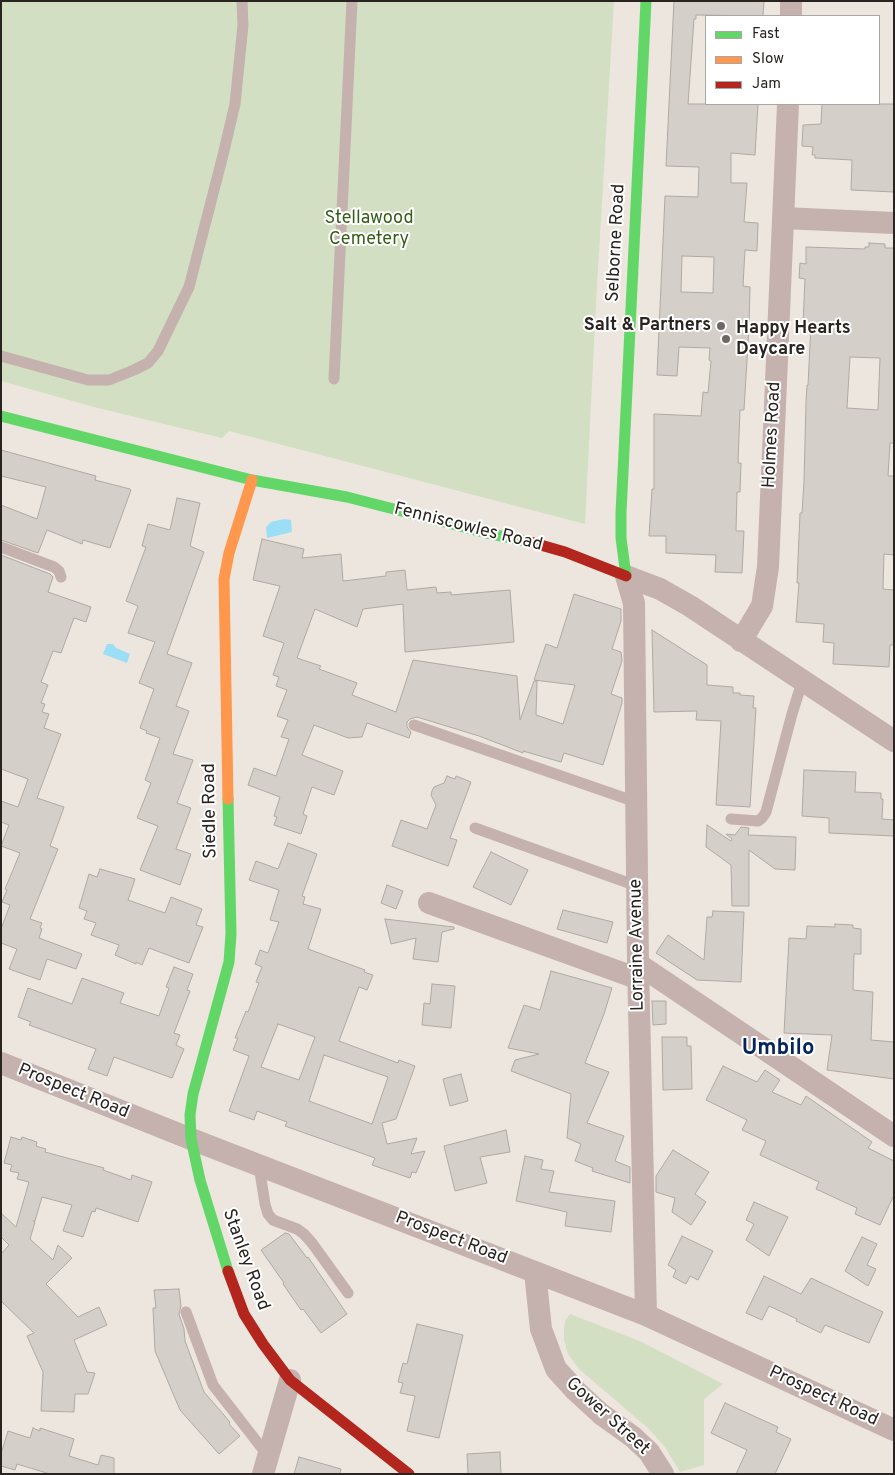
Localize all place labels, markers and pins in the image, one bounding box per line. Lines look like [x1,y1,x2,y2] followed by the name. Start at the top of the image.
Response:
[584,315,711,337] place label: Salt & Partners
[736,318,851,360] place label: Happy Hearts Daycare
[715,320,727,332] marker: Salt & Partners
[720,333,732,345] marker: Happy Hearts Daycare

